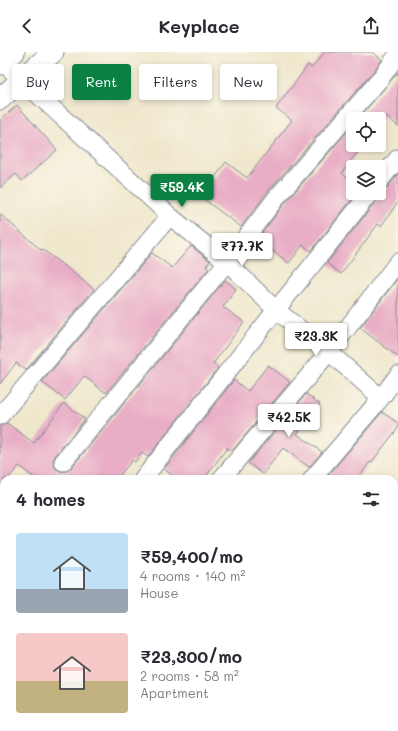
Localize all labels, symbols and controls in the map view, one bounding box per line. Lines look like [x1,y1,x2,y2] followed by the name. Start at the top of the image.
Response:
[158,14,240,38] text: Keyplace
[16,15,38,37] icon: back
[360,15,382,37] icon: share
[12,64,64,100] chip: Buy
[72,64,131,100] chip: Rent
[139,64,212,100] chip: Filters
[220,64,277,100] chip: New
[346,112,386,200] map controls
[346,112,386,152] button: locate
[346,160,386,200] button: layers
[149,174,215,208] pin: ₹59.4K
[160,178,204,195] text: ₹59.4K
[209,233,275,267] pin: ₹77.7K
[221,237,263,254] text: ₹77.7K
[283,323,349,357] pin: ₹23.3K
[294,327,338,344] text: ₹23.3K
[256,404,322,438] pin: ₹42.5K
[267,408,311,425] text: ₹42.5K
[16,488,85,510] text: 4 homes
[360,488,382,510] icon: filters
[140,545,243,567] text: ₹59,400/mo
[48,549,96,597] icon: home
[140,567,245,584] text: 4 rooms · 140 m²
[140,584,178,601] text: House
[140,645,242,667] text: ₹23,300/mo
[48,649,96,697] icon: home
[140,667,239,684] text: 2 rooms · 58 m²
[140,684,209,701] text: Apartment

